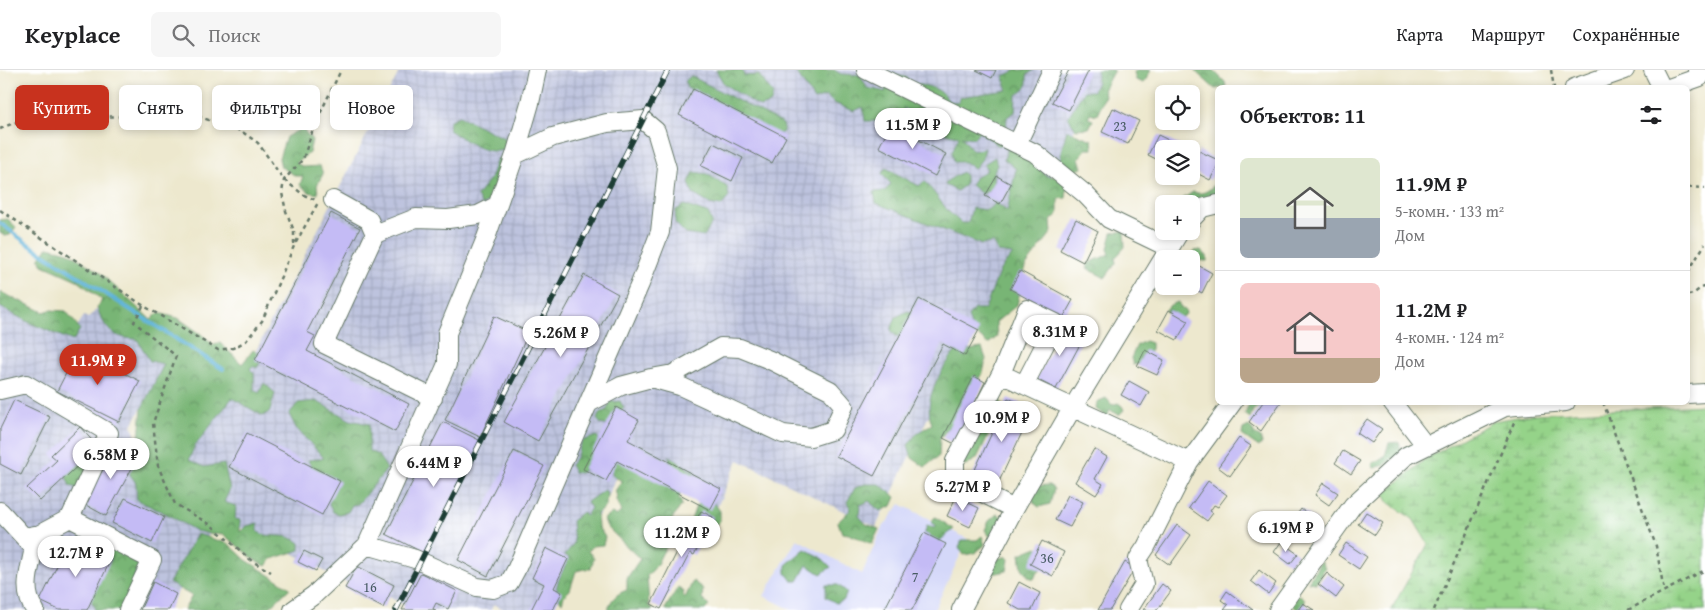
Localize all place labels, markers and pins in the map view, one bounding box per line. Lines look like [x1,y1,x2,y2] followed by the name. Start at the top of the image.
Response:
[867,108,959,150] pin: 11.5M ₽
[1014,314,1106,357] pin: 8.31M ₽
[515,316,607,358] pin: 5.26M ₽
[52,344,144,386] pin: 11.9M ₽
[956,400,1048,443] pin: 10.9M ₽
[65,438,157,480] pin: 6.58M ₽
[388,446,480,488] pin: 6.44M ₽
[917,470,1009,512] pin: 5.27M ₽
[1240,510,1332,553] pin: 6.19M ₽
[636,516,728,558] pin: 11.2M ₽
[30,536,122,578] pin: 12.7M ₽

